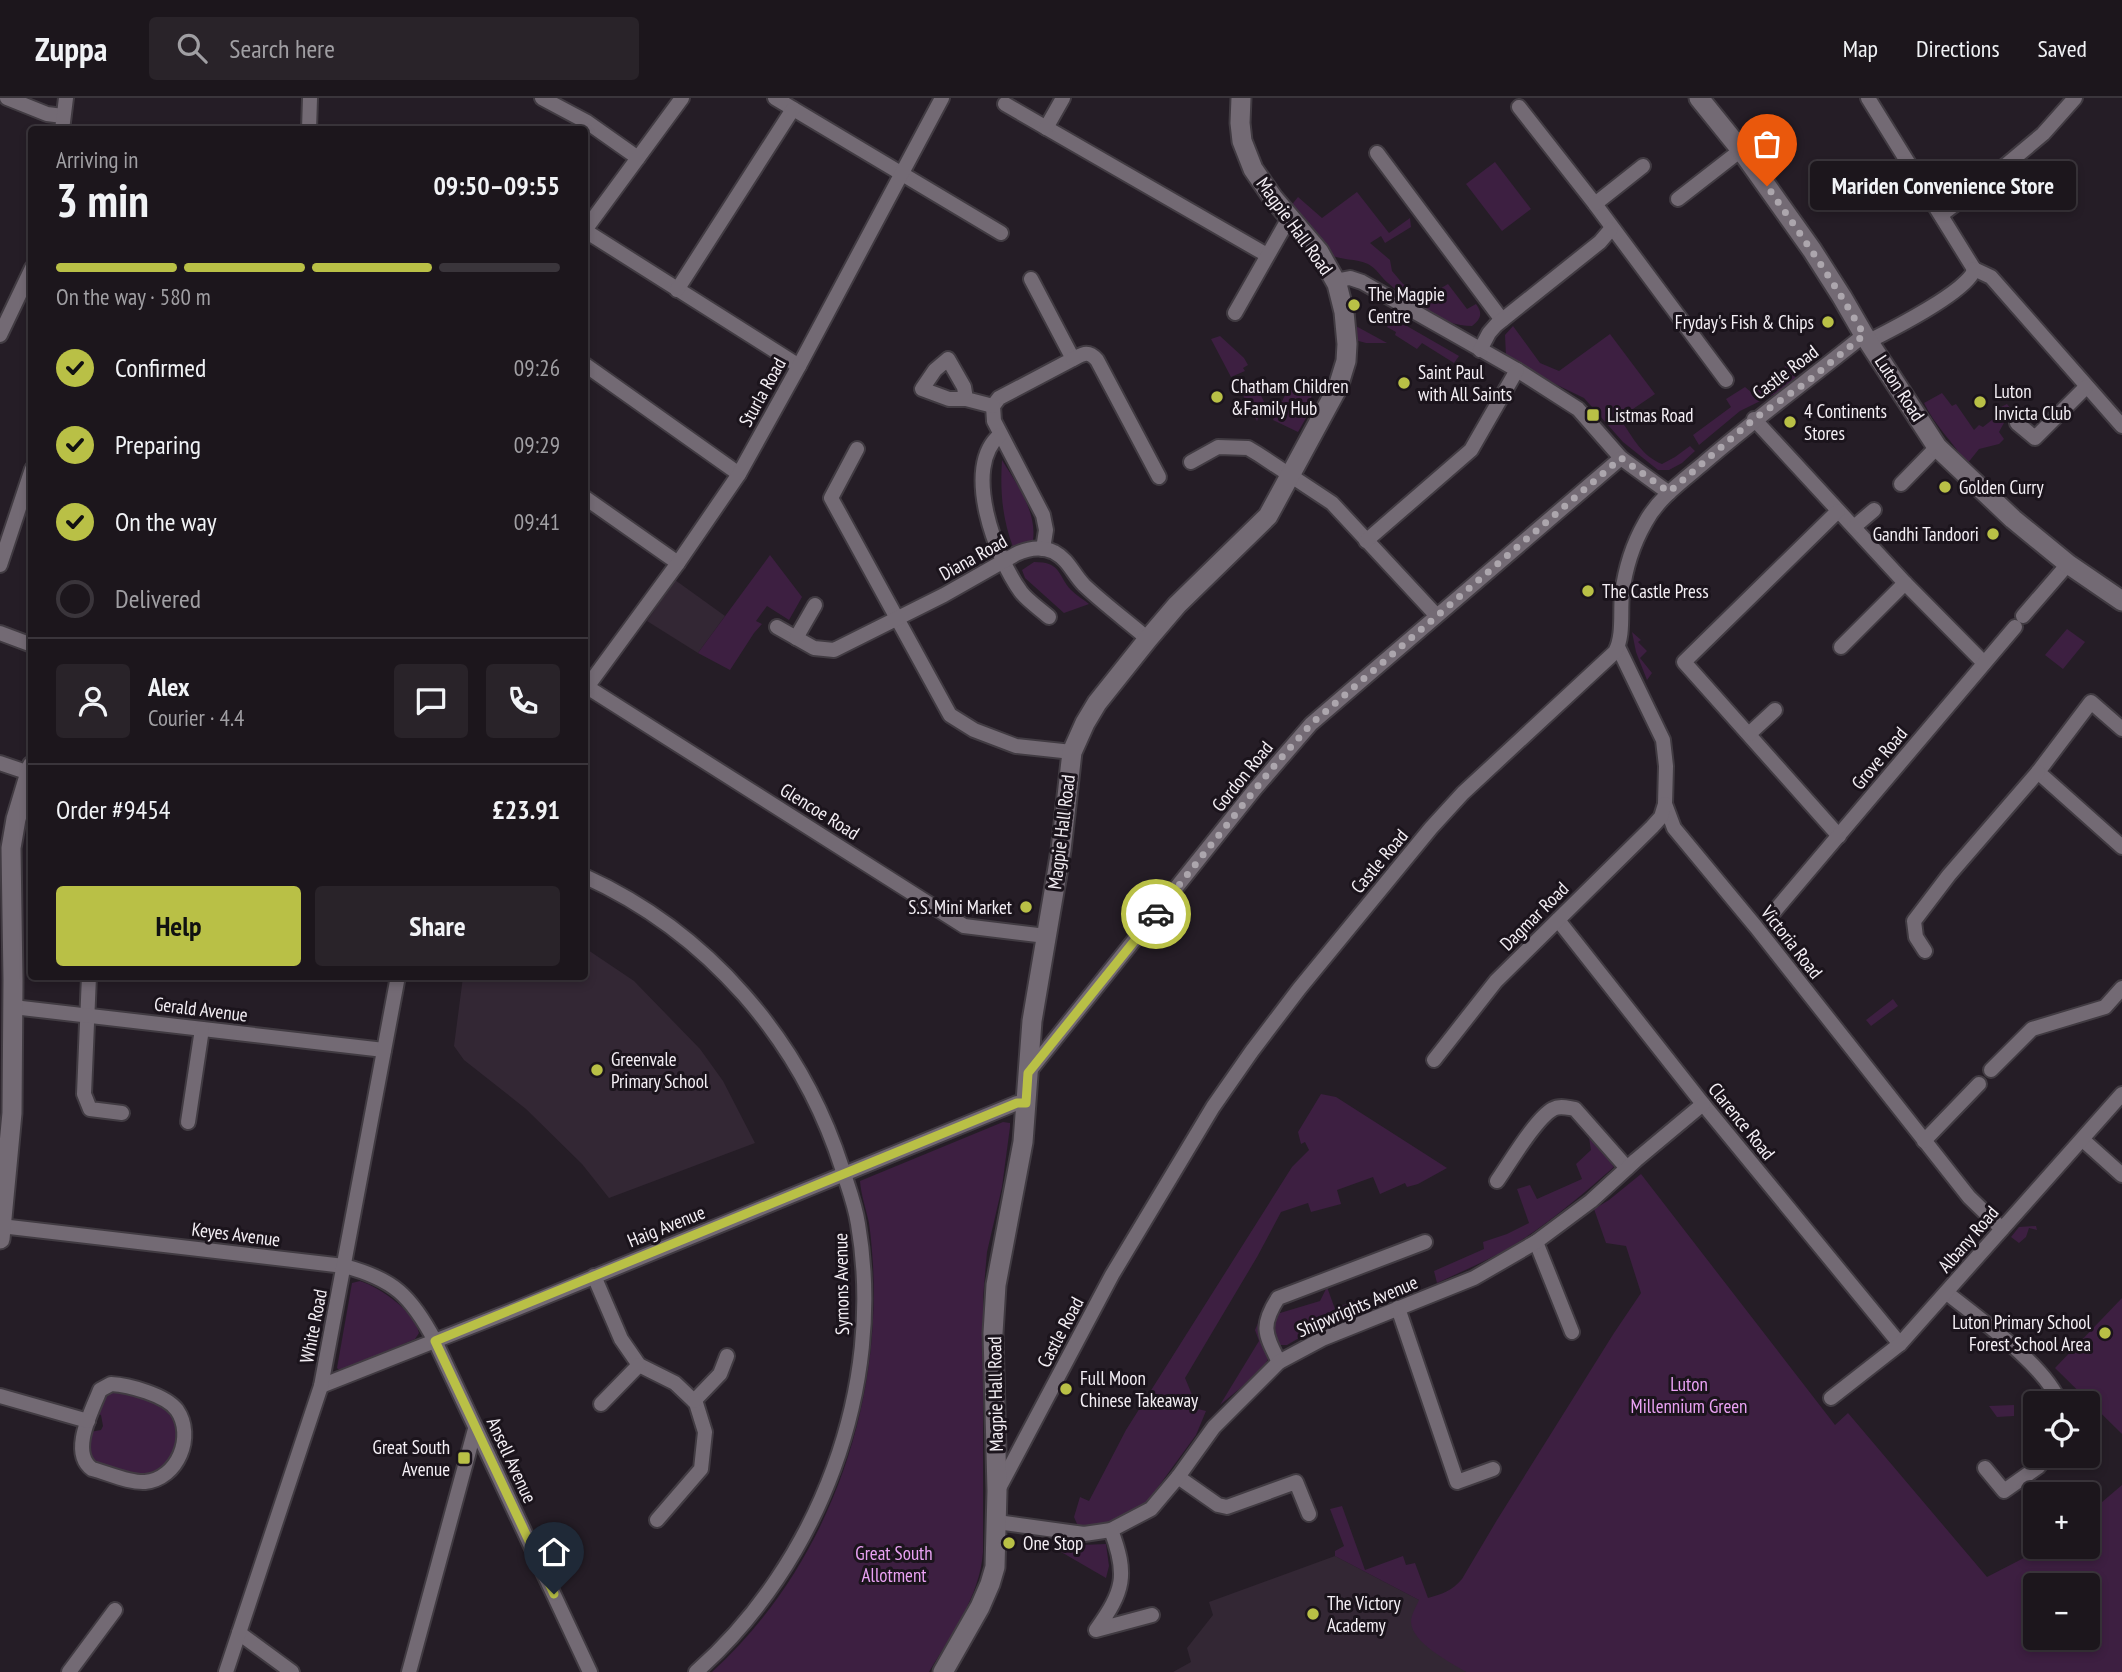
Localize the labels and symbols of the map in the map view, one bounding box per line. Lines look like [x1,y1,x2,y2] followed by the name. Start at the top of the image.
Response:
[1737,114,1797,186] pin
[1809,162,2075,210] callout: Mariden Convenience Store
[1251,172,1339,280] street label: Magpie Hall Road
[1368,282,1445,328] place label: The Magpie Centre
[1346,297,1362,313] marker: The Magpie Centre
[1675,310,1814,334] place label: Fryday's Fish & Chips
[1820,314,1836,330] marker: Fryday's Fish & Chips
[1747,339,1823,405] street label: Castle Road
[1870,350,1930,426] street label: Luton Road
[733,353,791,431] street label: Sturla Road
[1418,360,1512,406] place label: Saint Paul with All Saints
[1231,374,1348,420] place label: Chatham Children &Family Hub
[1396,375,1412,391] marker: Saint Paul with All Saints
[1994,379,2072,425] place label: Luton Invicta Club
[1209,389,1225,405] marker: Chatham Children &Family Hub
[1972,394,1988,410] marker: Luton Invicta Club
[1804,399,1887,445] place label: 4 Continents Stores
[1607,403,1694,427] place label: Listmas Road
[1585,407,1601,423] marker: Listmas Road
[1782,414,1798,430] marker: 4 Continents Stores
[1959,475,2045,499] place label: Golden Curry
[1937,479,1953,495] marker: Golden Curry
[1873,522,1979,546] place label: Gandhi Tandoori
[1985,526,2001,542] marker: Gandhi Tandoori
[935,529,1011,585] street label: Diana Road
[1602,579,1709,603] place label: The Castle Press
[1580,583,1596,599] marker: The Castle Press
[1846,722,1912,794] street label: Grove Road
[1206,736,1278,816] street label: Gordon Road
[1042,773,1080,891] street label: Magpie Hall Road
[776,777,864,845] street label: Glencoe Road
[1345,824,1413,898] street label: Castle Road
[1495,877,1573,955] street label: Dagmar Road
[1121,879,1191,949] courier
[908,895,1013,919] place label: S.S. Mini Market
[1018,899,1034,915] marker: S.S. Mini Market
[1755,900,1828,983] street label: Victoria Road
[153,991,249,1027] street label: Gerald Avenue
[611,1047,709,1093] place label: Greenvale Primary School
[589,1062,605,1078] marker: Greenvale Primary School
[1703,1077,1781,1165] street label: Clarence Road
[624,1200,709,1252] street label: Haig Avenue
[1932,1201,2004,1277] street label: Albany Road
[190,1217,282,1251] street label: Keyes Avenue
[828,1233,854,1335] street label: Symons Avenue
[1293,1270,1421,1342] street label: Shipwrights Avenue
[294,1287,332,1365] street label: White Road
[1031,1293,1089,1371] street label: Castle Road
[1952,1310,2092,1356] place label: Luton Primary School Forest School Area
[2097,1325,2113,1341] marker: Luton Primary School Forest School Area
[982,1336,1008,1452] street label: Magpie Hall Road
[1080,1366,1199,1412] place label: Full Moon Chinese Takeaway
[1631,1372,1747,1418] park label: Luton Millennium Green
[1058,1381,1074,1397] marker: Full Moon Chinese Takeaway
[482,1413,542,1507] street label: Ansell Avenue
[373,1435,450,1481] place label: Great South Avenue
[456,1450,472,1466] marker: Great South Avenue
[524,1522,584,1594] pin
[1023,1531,1083,1555] place label: One Stop
[1001,1535,1017,1551] marker: One Stop
[855,1541,933,1587] park label: Great South Allotment
[1327,1591,1401,1637] place label: The Victory Academy
[1305,1606,1321,1622] marker: The Victory Academy

